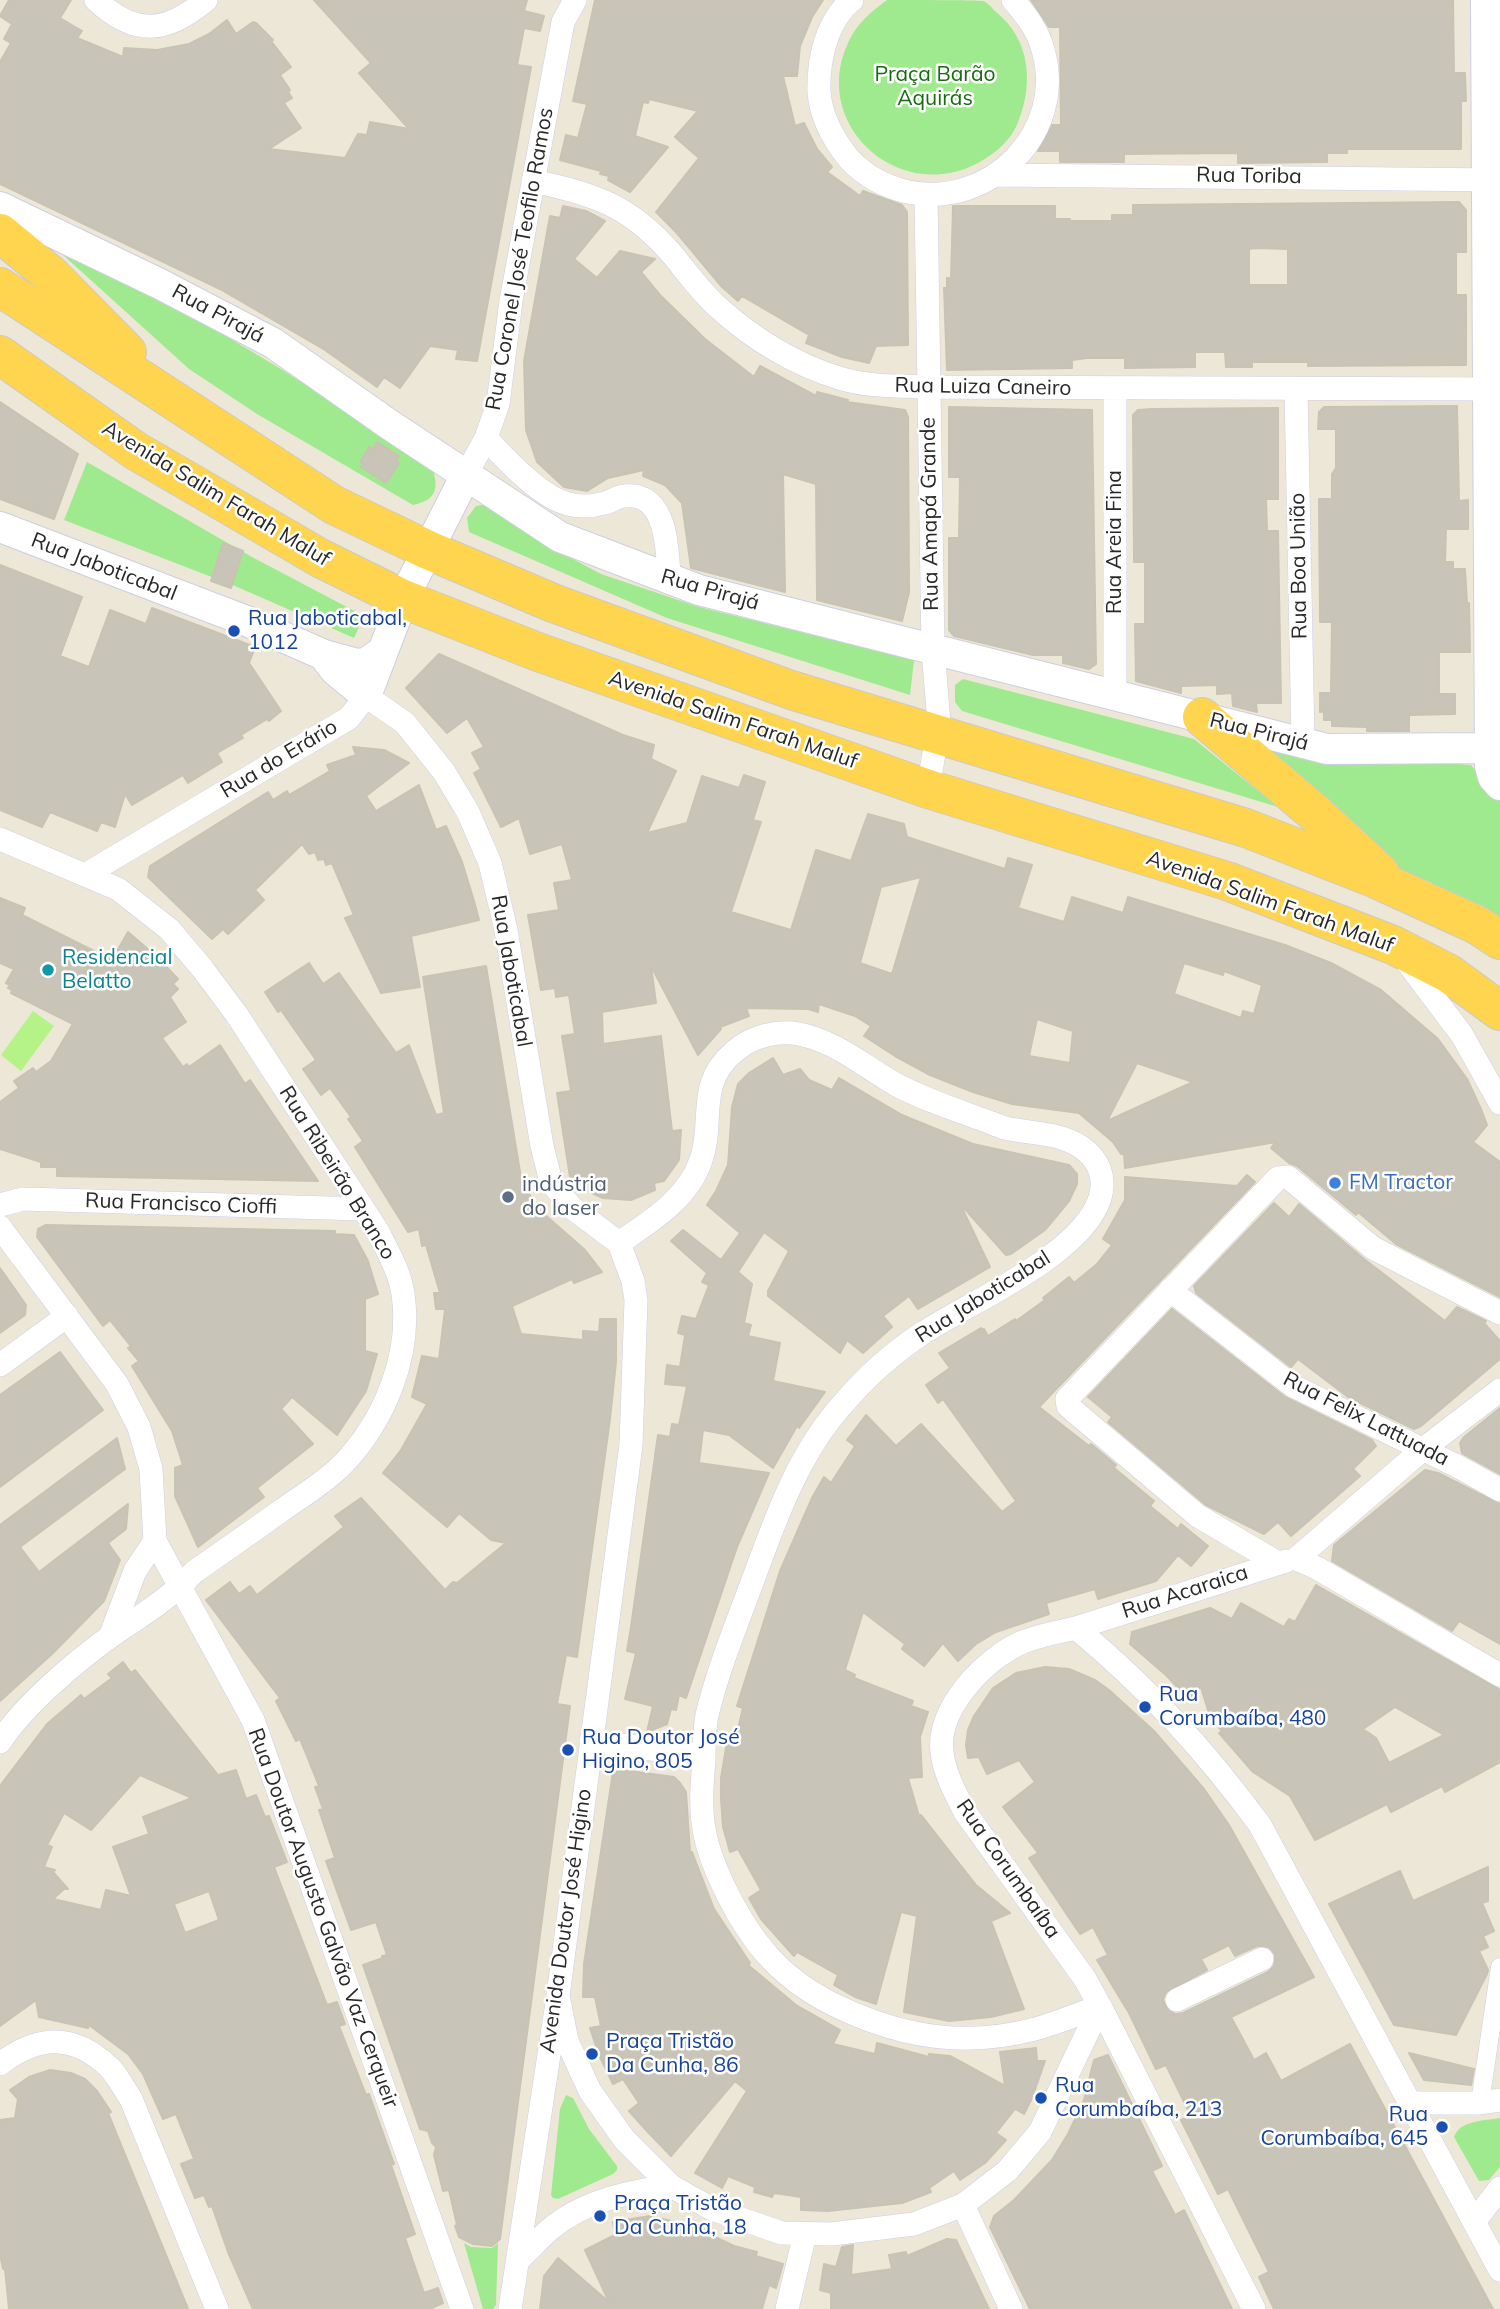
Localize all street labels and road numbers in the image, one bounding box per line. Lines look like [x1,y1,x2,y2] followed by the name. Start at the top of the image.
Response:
[481,106,559,412] street label: Rua Coronel José Teofilo Ramos
[1196,162,1302,190] street label: Rua Toriba
[167,279,269,349] street label: Rua Pirajá
[894,373,1072,401] street label: Rua Luiza Caneiro
[97,416,335,572] street label: Avenida Salim Farah Maluf
[916,417,944,611] street label: Rua Amapá Grande
[1102,470,1128,614] street label: Rua Areia Fina
[1285,493,1313,639] street label: Rua Boa União
[28,528,180,606] street label: Rua Jaboticabal
[658,564,762,616] street label: Rua Pirajá
[605,666,861,774] street label: Avenida Salim Farah Maluf
[1207,708,1311,756] street label: Rua Pirajá
[216,714,342,804] street label: Rua do Erário
[1143,845,1397,959] street label: Avenida Salim Farah Maluf
[485,893,537,1049] street label: Rua Jaboticabal
[273,1082,401,1264] street label: Rua Ribeirão Branco
[84,1188,278,1220] street label: Rua Francisco Cioffi
[911,1245,1055,1349] street label: Rua Jaboticabal
[1279,1366,1453,1472] street label: Rua Felix Lattuada
[1119,1560,1251,1624] street label: Rua Acaraica
[242,1725,404,2111] street label: Rua Doutor Augusto Galvão Vaz Cerqueir
[535,1787,597,2055] street label: Avenida Doutor José Higino
[951,1795,1065,1943] street label: Rua Corumbaíba

